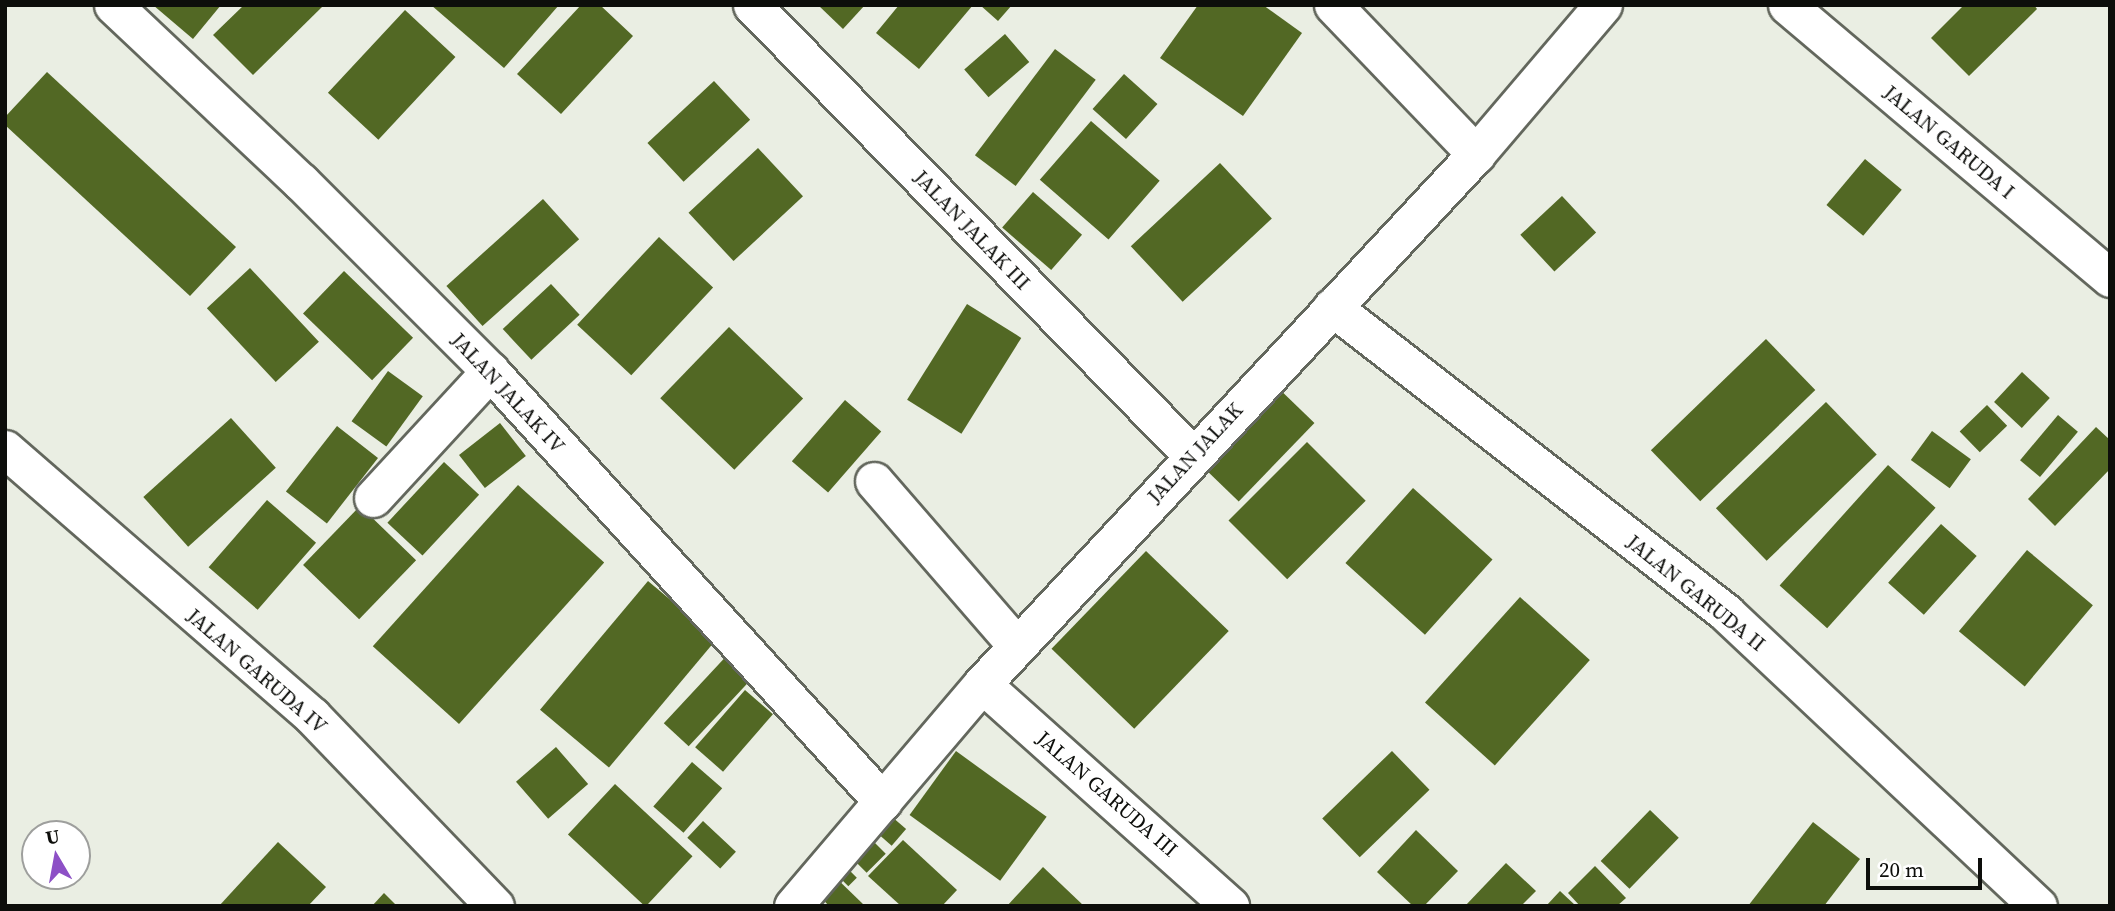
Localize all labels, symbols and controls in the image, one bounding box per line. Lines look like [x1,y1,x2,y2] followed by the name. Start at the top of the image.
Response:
[1878,80,2020,204] street label: JALAN GARUDA I
[909,165,1035,295] street label: JALAN JALAK III
[446,328,570,458] street label: JALAN JALAK IV
[1142,397,1248,509] street label: JALAN JALAK
[1622,529,1770,657] street label: JALAN GARUDA II
[182,603,332,739] street label: JALAN GARUDA IV
[1031,726,1183,862] street label: JALAN GARUDA III
[21,820,91,890] north arrow
[44,822,62,850] text: U
[1870,844,1986,888] scale bar
[1879,855,1924,884] text: 20 m

